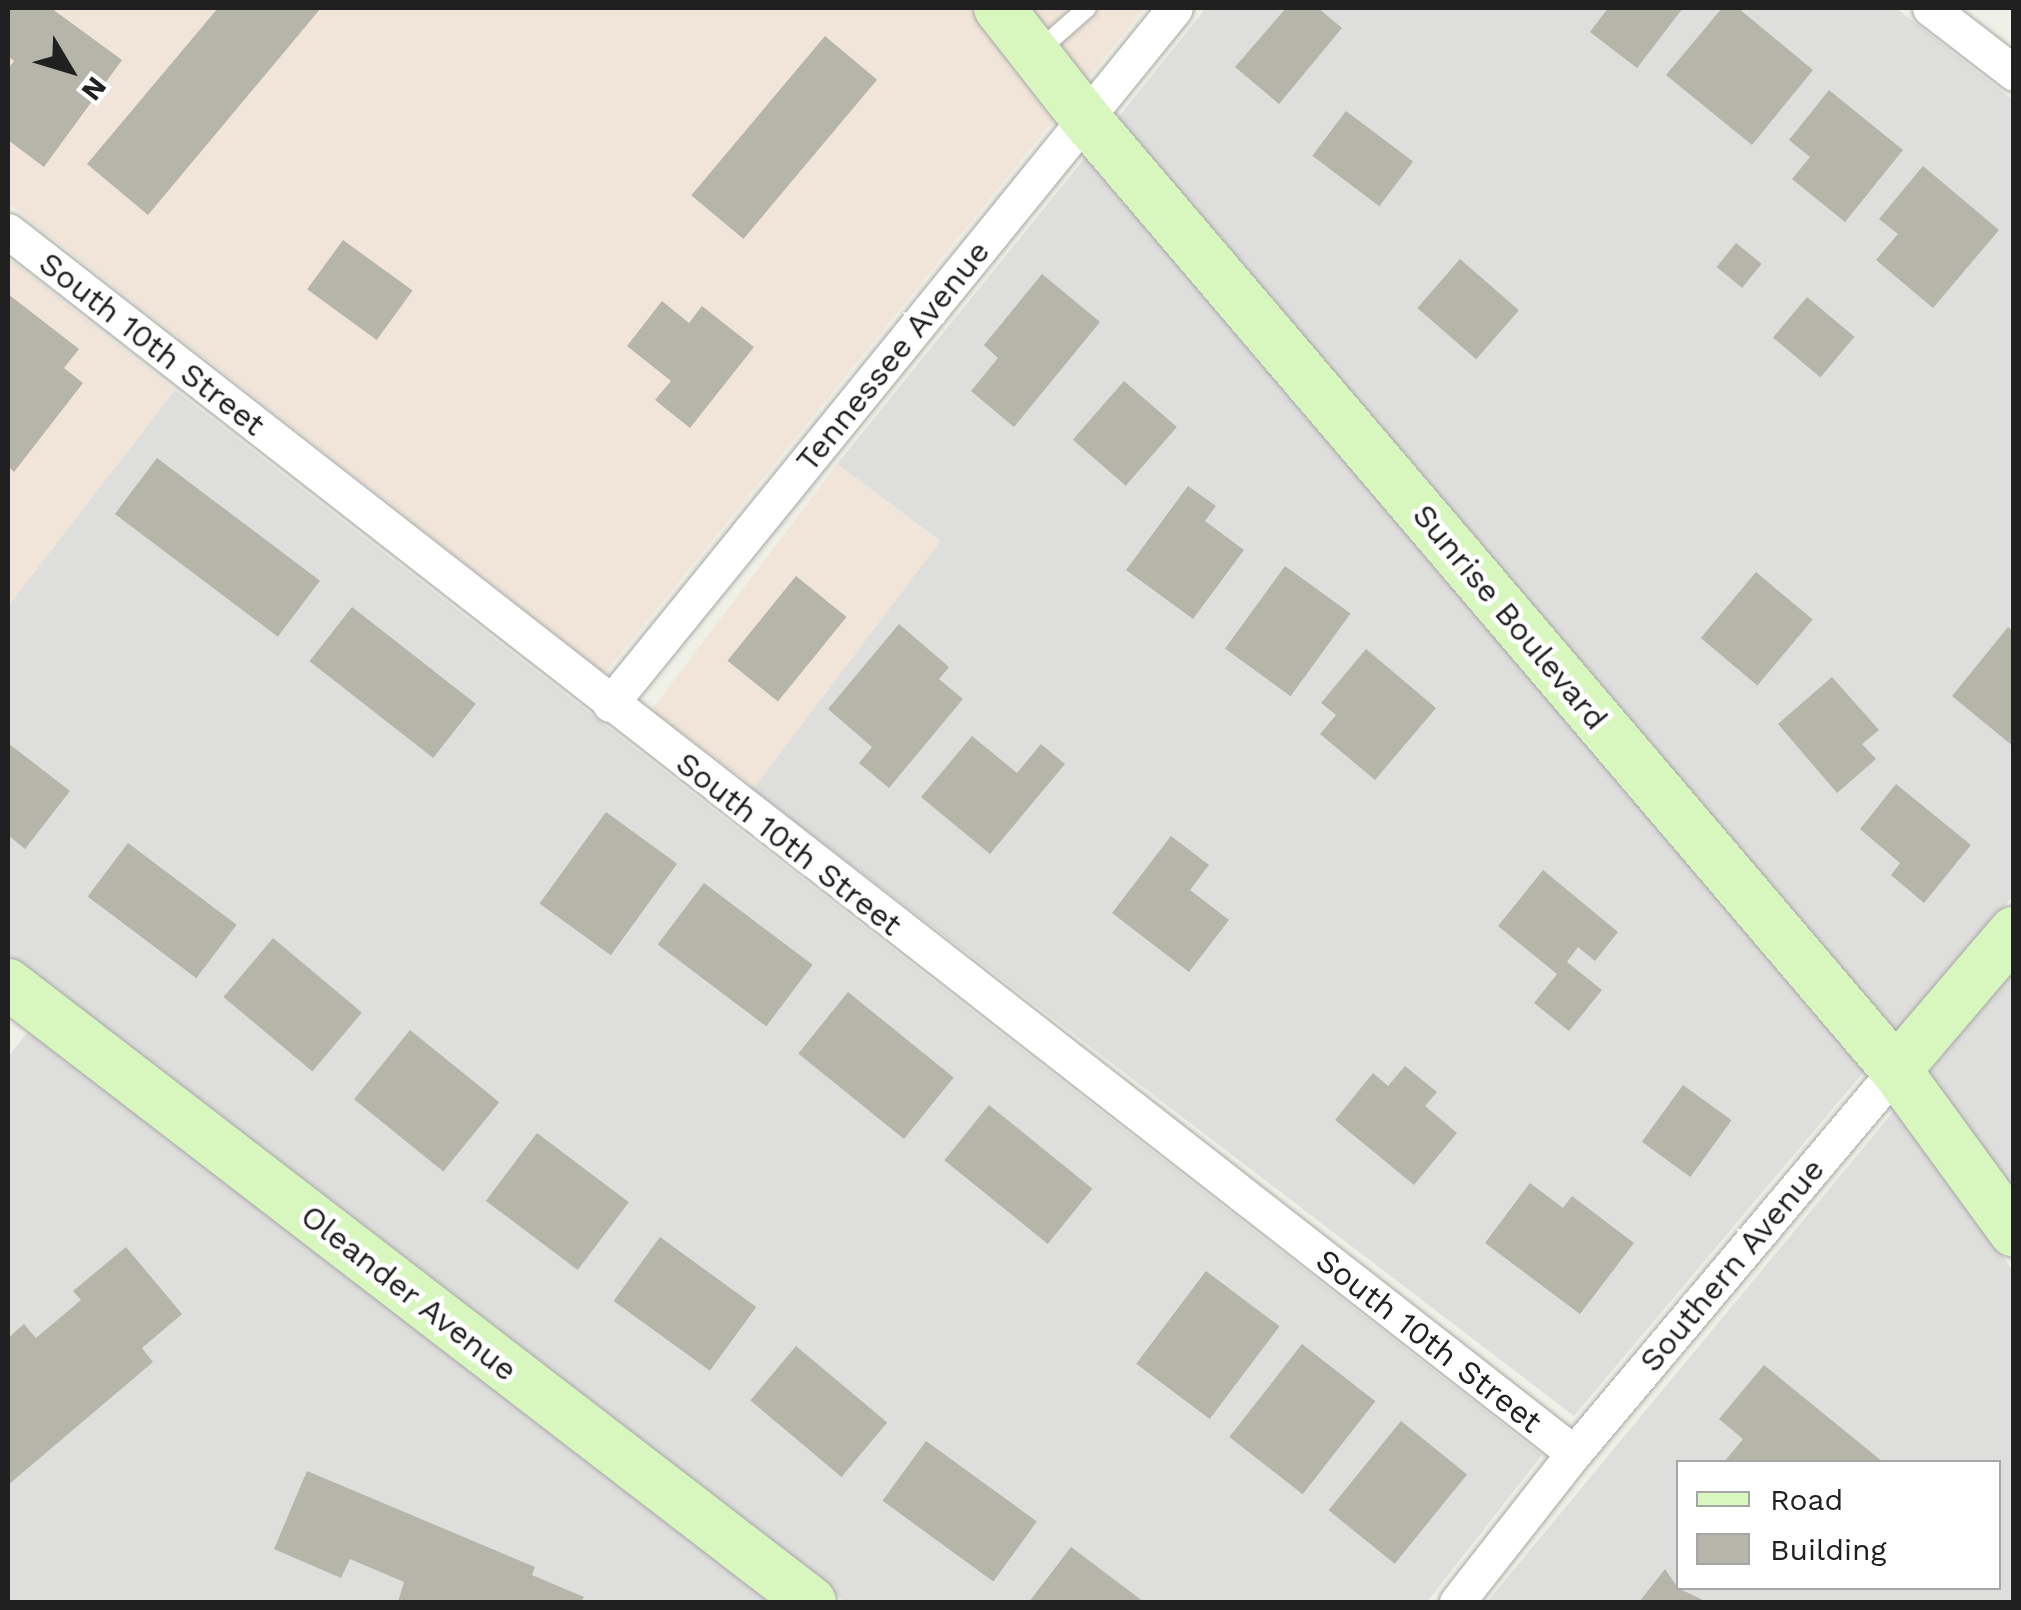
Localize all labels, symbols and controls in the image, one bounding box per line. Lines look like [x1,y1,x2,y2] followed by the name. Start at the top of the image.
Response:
[20,20,120,120] north arrow
[75,70,113,107] text: N
[788,232,998,480] street label: Tennessee Avenue
[31,244,273,444] street label: South 10th Street
[1405,497,1615,737] street label: Sunrise Boulevard
[668,744,910,944] street label: South 10th Street
[1631,1150,1833,1380] street label: Southern Avenue
[292,1196,526,1390] street label: Oleander Avenue
[1308,1241,1550,1441] street label: South 10th Street
[1676,1460,2001,1590] legend
[1770,1482,1843,1517] text: Road
[1770,1532,1887,1567] text: Building

